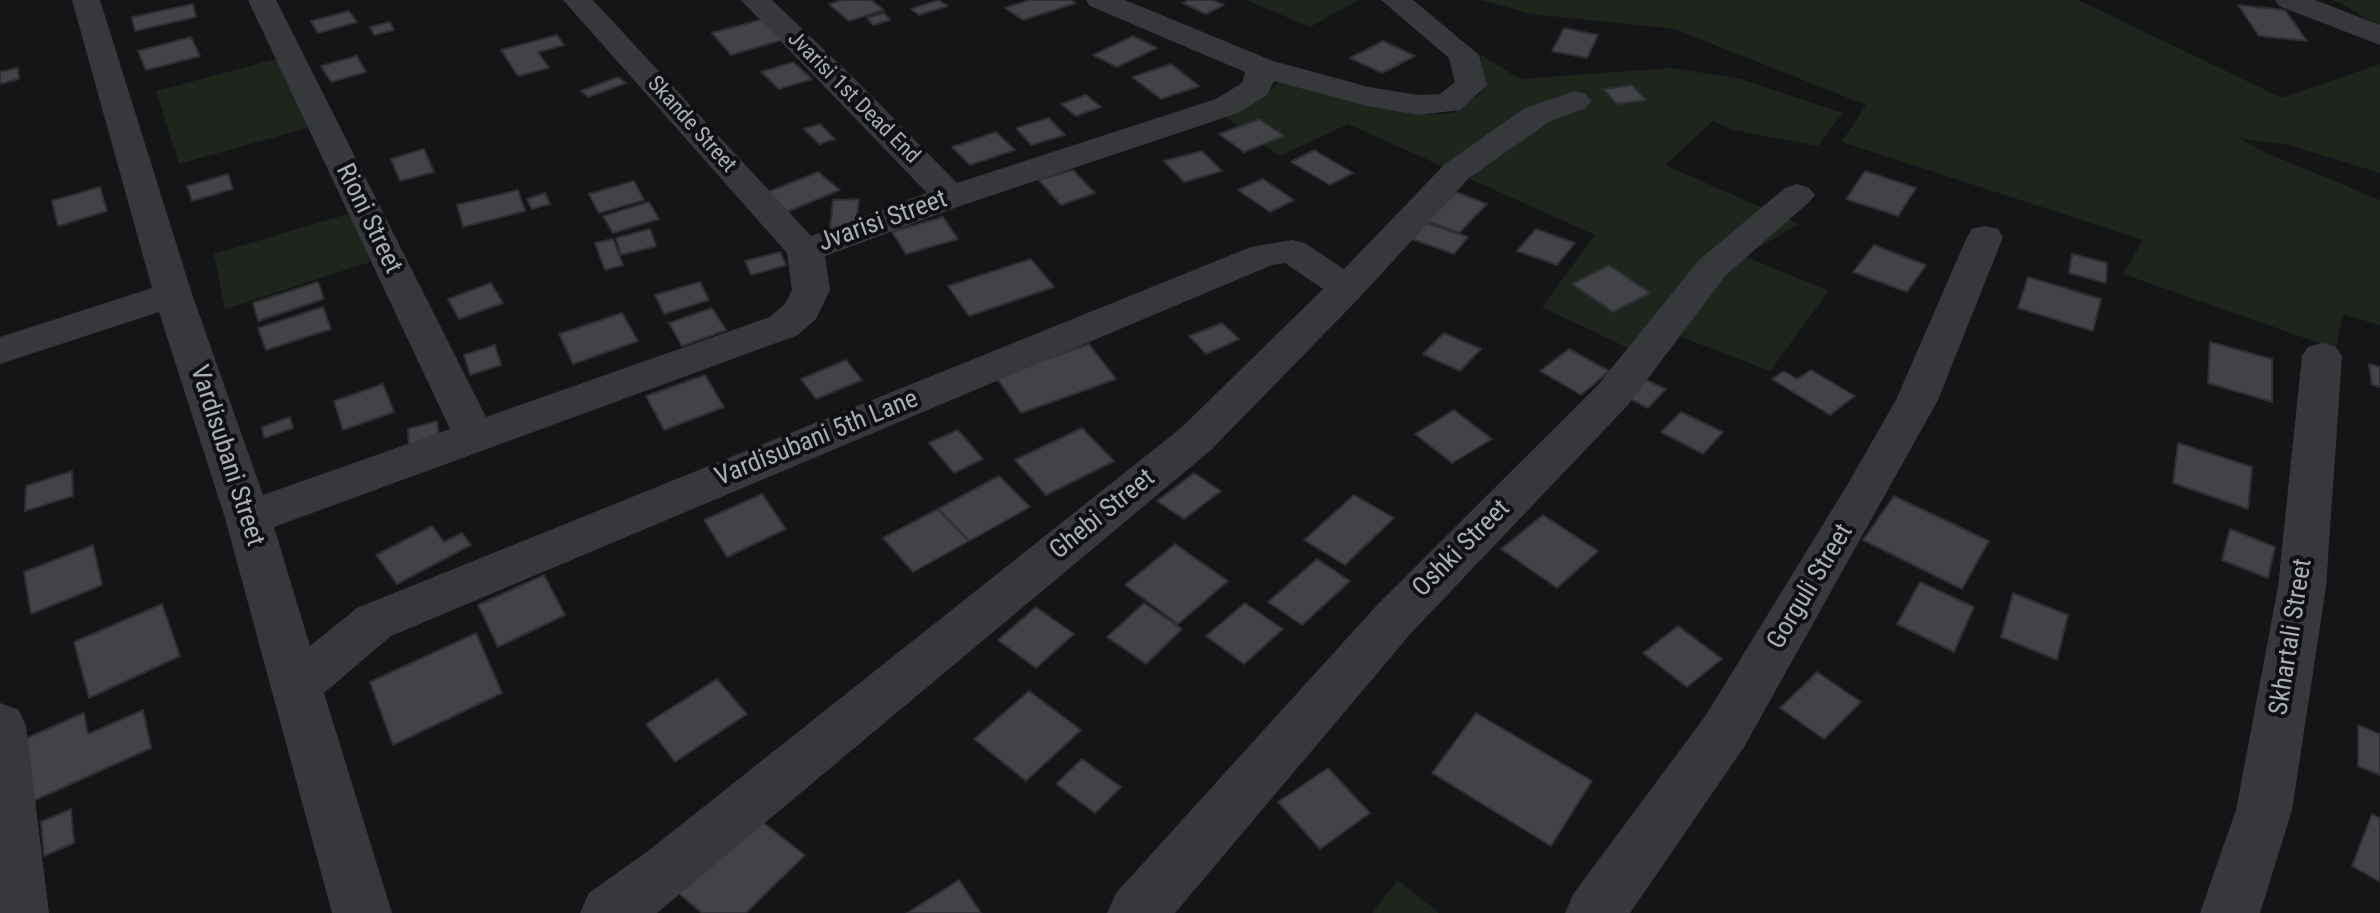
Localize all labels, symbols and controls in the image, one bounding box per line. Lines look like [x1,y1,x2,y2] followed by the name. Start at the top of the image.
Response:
[781,26,925,170] street label: Jvarisi 1st Dead End
[641,71,741,179] street label: Skande Street
[328,159,408,279] street label: Rioni Street
[814,184,952,260] street label: Jvarisi Street
[182,362,270,550] street label: Vardisubani Street
[711,384,923,494] street label: Vardisubani 5th Lane
[1044,463,1162,567] street label: Ghebi Street
[1407,494,1517,604] street label: Oshki Street
[1761,519,1861,655] street label: Gorguli Street
[2264,557,2320,717] street label: Skhartali Street

